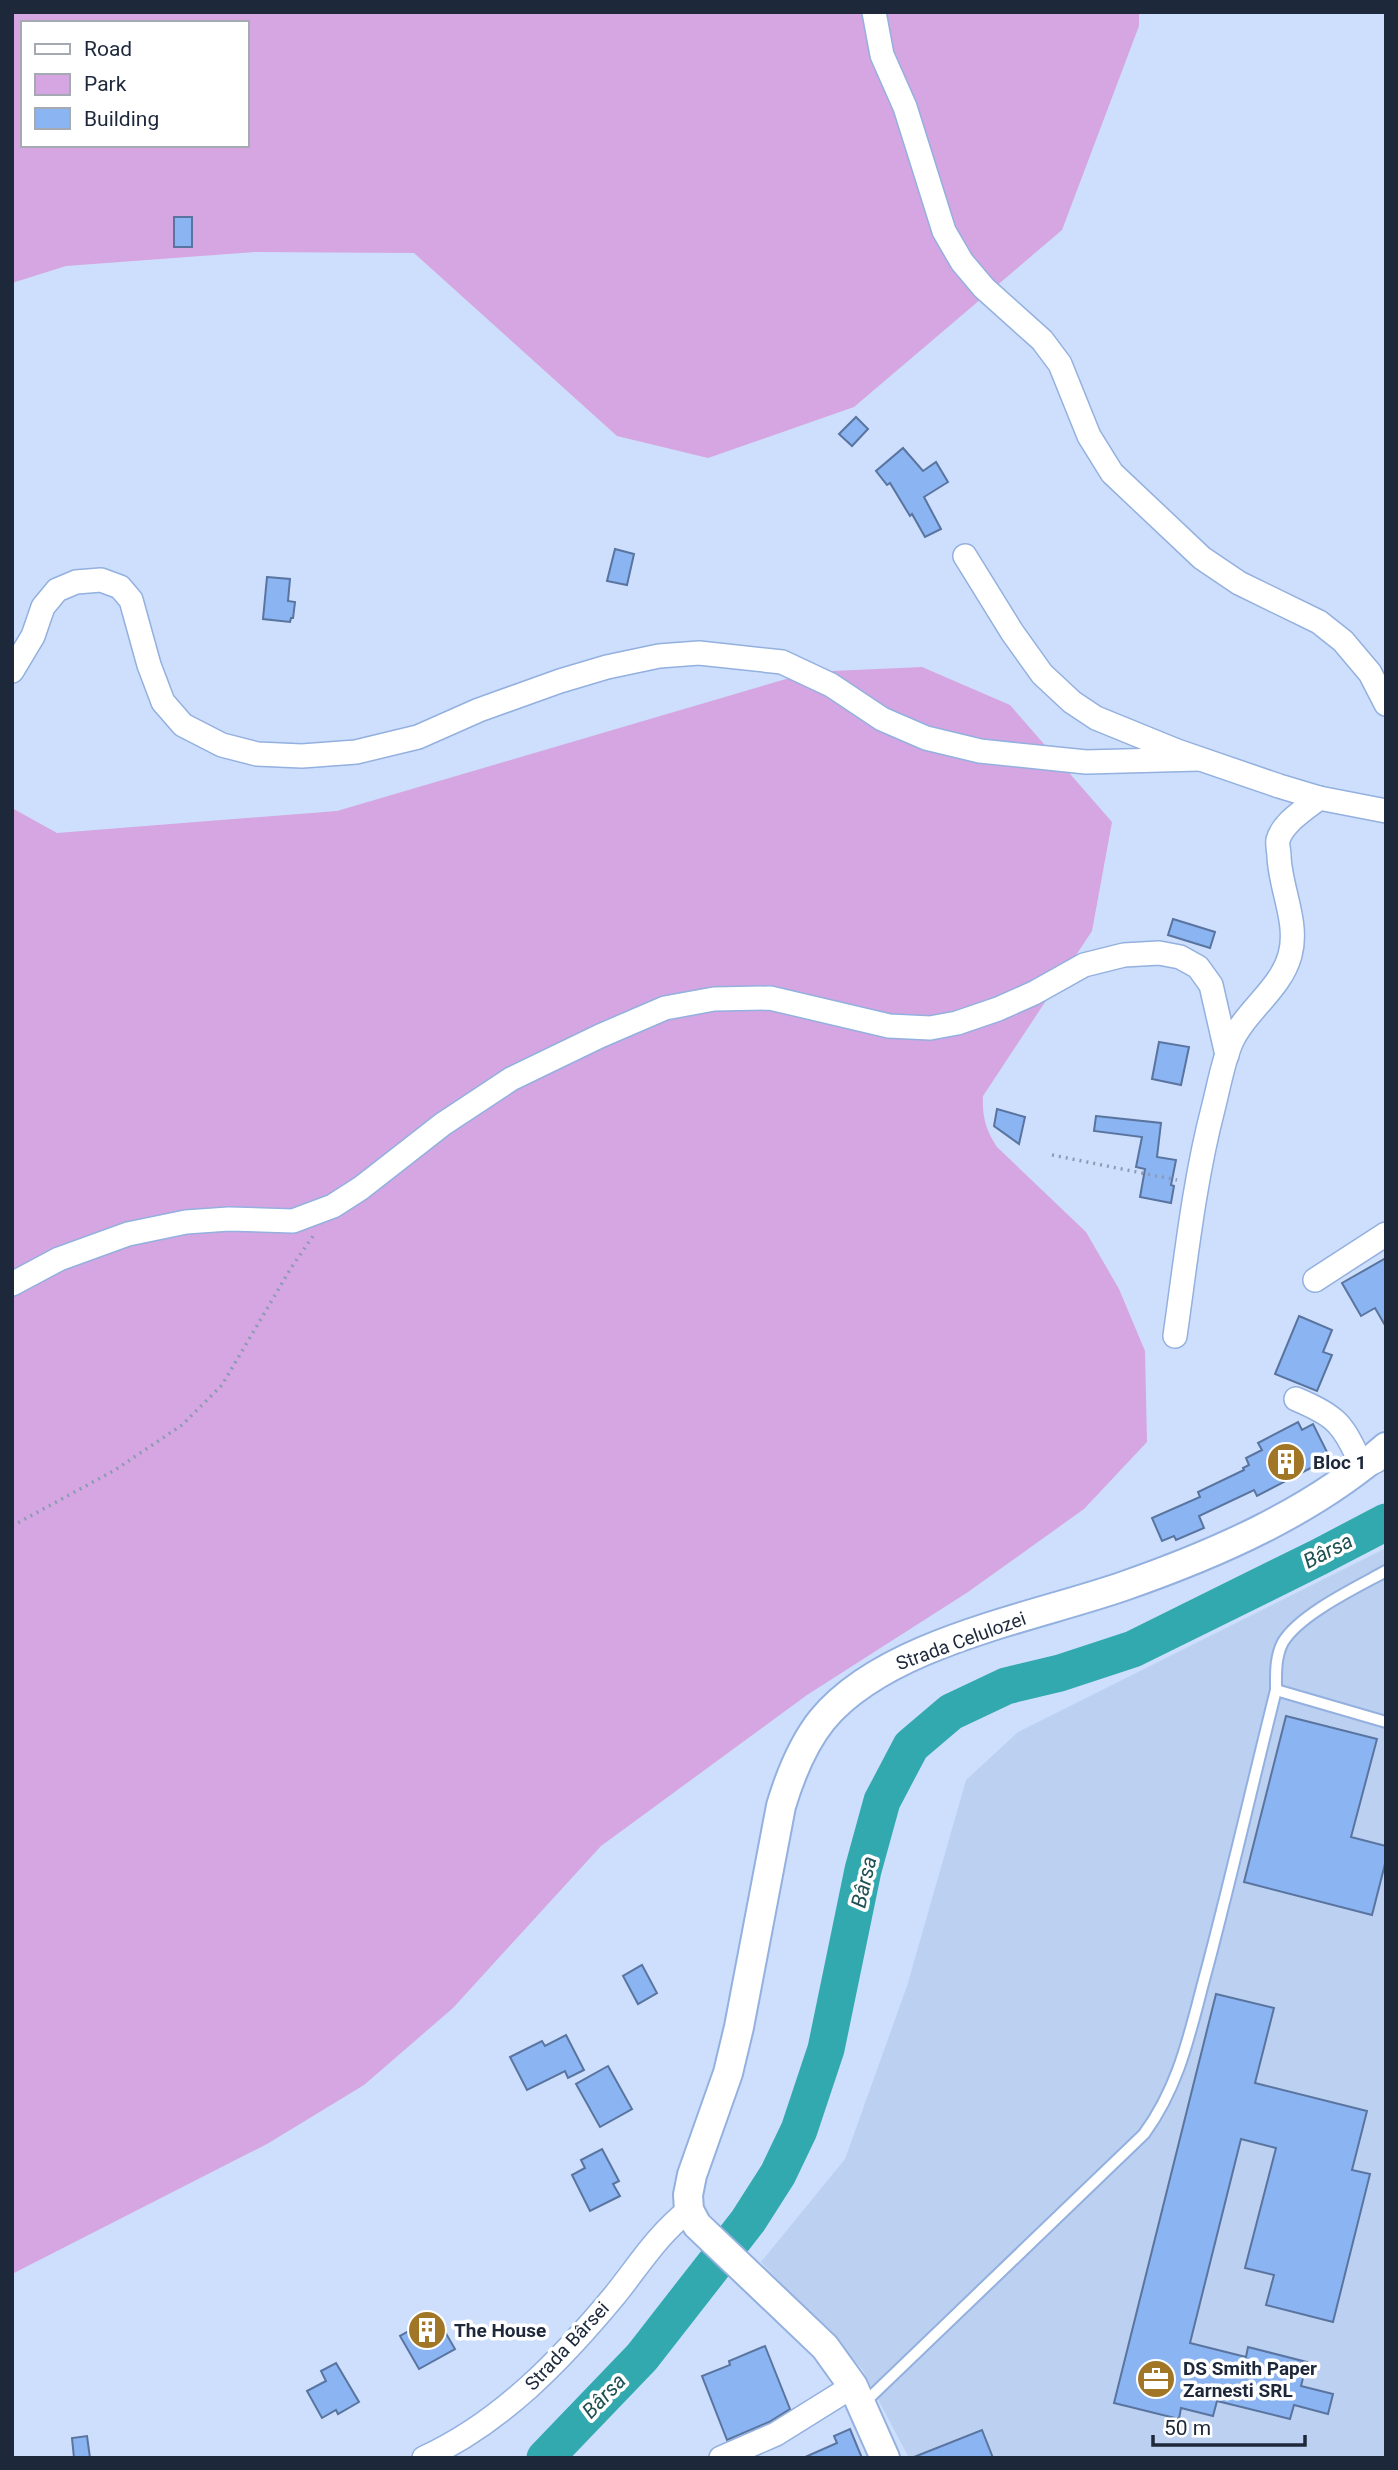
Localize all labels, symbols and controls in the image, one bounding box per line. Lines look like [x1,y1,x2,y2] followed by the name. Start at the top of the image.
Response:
[21,21,248,147] legend
[84,37,132,61] text: Road
[84,72,127,96] text: Park
[84,107,159,131] text: Building
[1265,1441,1307,1483] building icon: Bloc 1
[1313,1451,1366,1474] place label: Bloc 1
[1299,1528,1357,1574] water label: Bârsa
[893,1607,1029,1675] street label: Strada Celulozei
[846,1854,882,1910] water label: Bârsa
[520,2297,614,2395] street label: Strada Bârsei
[406,2309,448,2351] building icon: The House
[454,2319,546,2342] place label: The House
[1183,2357,1317,2402] place label: DS Smith Paper Zarnesti SRL
[1135,2358,1177,2400] office icon: DS Smith Paper Zarnesti SRL
[577,2369,631,2423] water label: Bârsa
[1153,2404,1305,2448] scale bar
[1164,2416,1211,2440] text: 50 m

